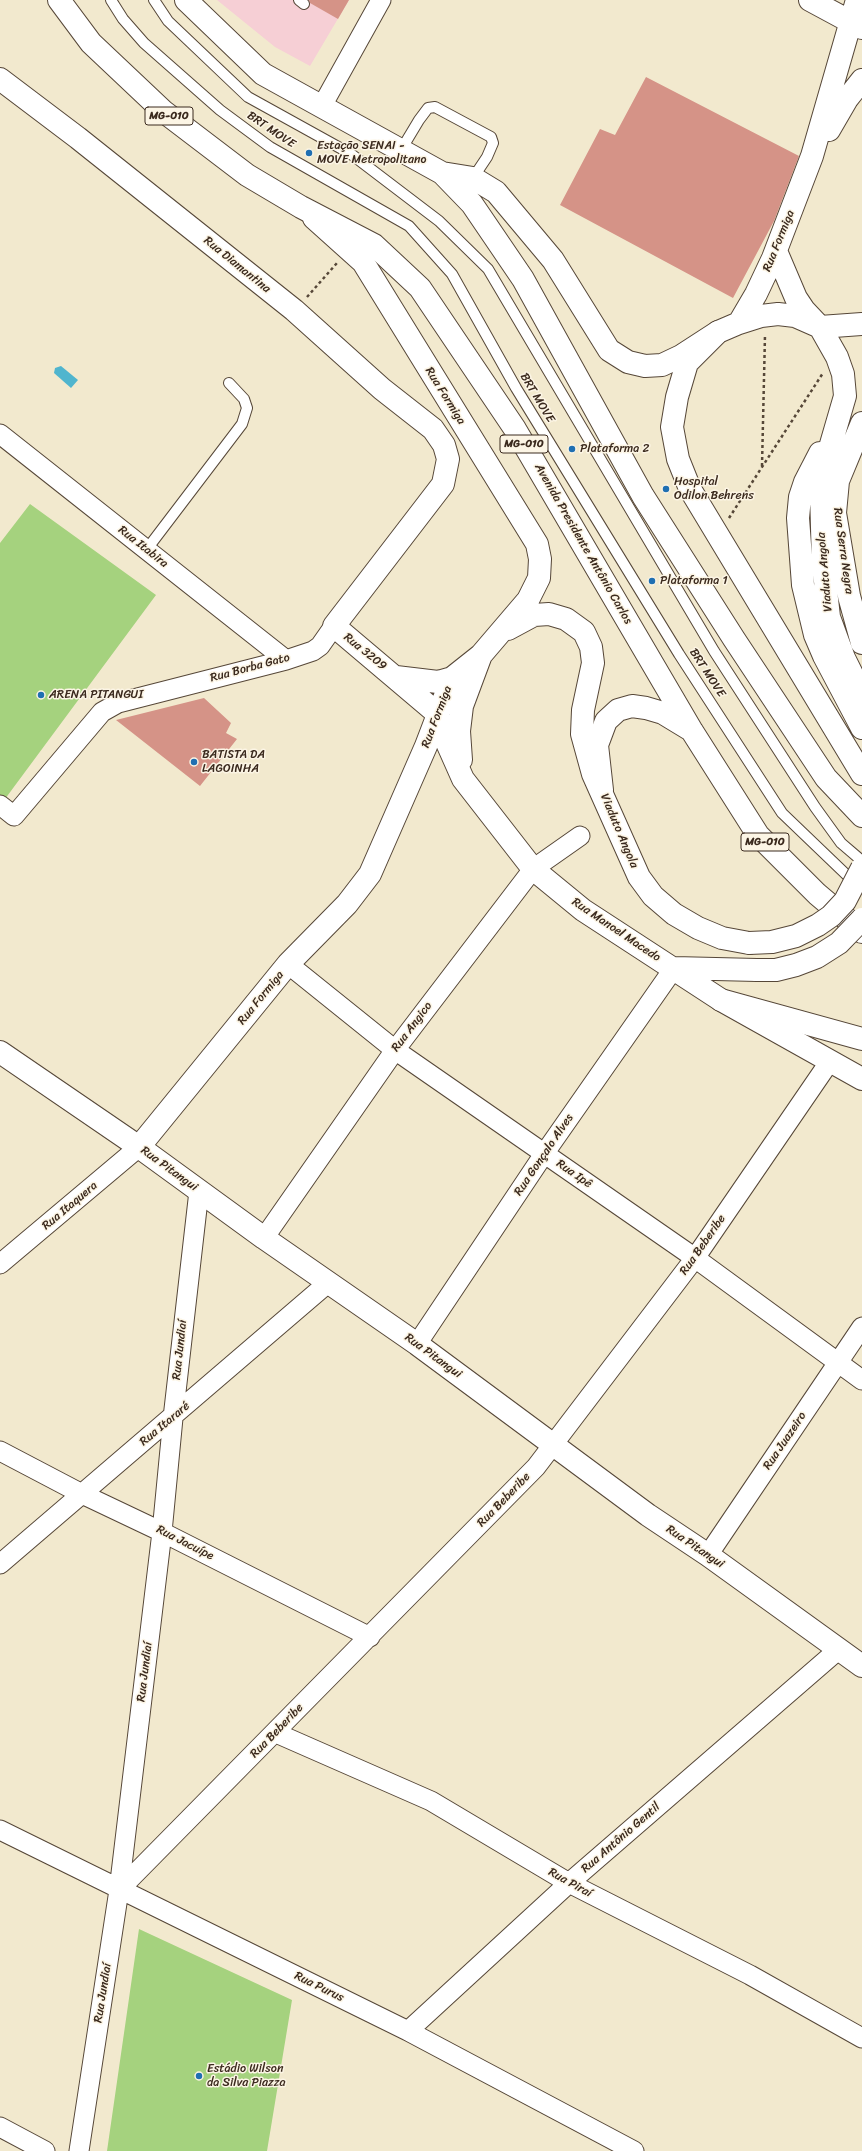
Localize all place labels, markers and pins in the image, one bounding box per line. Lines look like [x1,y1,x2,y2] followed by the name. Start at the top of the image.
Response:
[317,139,426,167] place label: Estação SENAI - MOVE Metropolitano
[304,148,314,158] marker: Estação SENAI - MOVE Metropolitano
[580,442,649,456] place label: Plataforma 2
[567,444,577,454] marker: Plataforma 2
[674,475,754,503] place label: Hospital Odilon Behrens
[661,484,671,494] marker: Hospital Odilon Behrens
[660,574,728,588] place label: Plataforma 1
[647,576,657,586] marker: Plataforma 1
[49,688,143,702] place label: ARENA PITANGUI
[36,690,46,700] marker: ARENA PITANGUI
[202,748,265,776] place label: BATISTA DA LAGOINHA
[189,757,199,767] marker: BATISTA DA LAGOINHA
[207,2062,286,2090] place label: Estádio Wilson da Silva Piazza
[194,2071,204,2081] marker: Estádio Wilson da Silva Piazza

